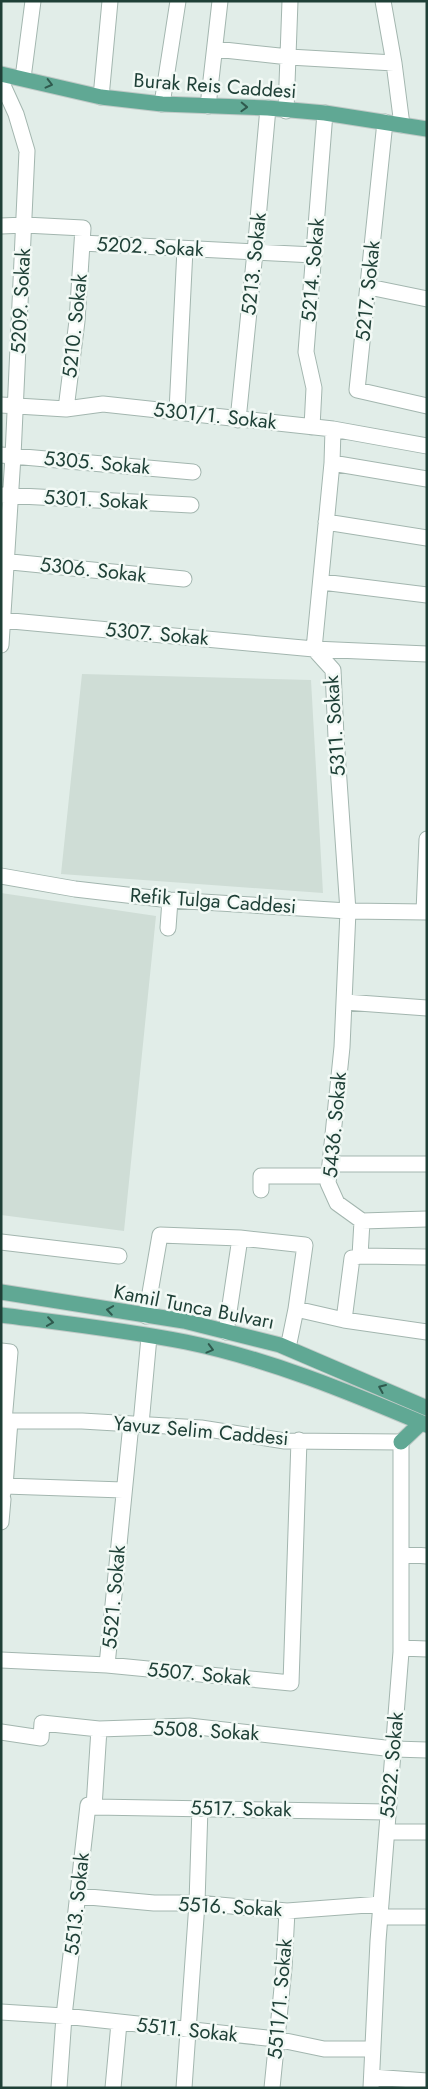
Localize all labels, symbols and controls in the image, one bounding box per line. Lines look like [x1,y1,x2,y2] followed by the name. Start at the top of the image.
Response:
[132,66,298,106] street label: Burak Reis Caddesi
[44,78,53,89] one-way arrow
[241,102,249,112] one-way arrow
[234,211,274,317] street label: 5213. Sokak
[294,217,332,323] street label: 5214. Sokak
[96,230,204,264] street label: 5202. Sokak
[348,239,388,343] street label: 5217. Sokak
[4,247,38,355] street label: 5209. Sokak
[55,272,95,380] street label: 5210. Sokak
[152,395,278,437] street label: 5301/1. Sokak
[43,444,152,482] street label: 5305. Sokak
[43,483,149,517] street label: 5301. Sokak
[38,550,148,590] street label: 5306. Sokak
[104,615,210,653] street label: 5307. Sokak
[317,674,353,778] street label: 5311. Sokak
[129,881,297,921] street label: Refik Tulga Caddesi
[316,1071,354,1179] street label: 5436. Sokak
[111,1277,277,1337] street label: Kamil Tunca Bulvarı
[105,1305,114,1315] one-way arrow
[45,1316,54,1326] one-way arrow
[205,1343,213,1353] one-way arrow
[378,1384,387,1395] one-way arrow
[112,1409,290,1453] street label: Yavuz Selim Caddesi
[95,1544,133,1650] street label: 5521. Sokak
[146,1655,252,1693] street label: 5507. Sokak
[373,1711,411,1819] street label: 5522. Sokak
[152,1714,260,1748] street label: 5508. Sokak
[190,1794,292,1824] street label: 5517. Sokak
[57,1851,97,1957] street label: 5513. Sokak
[177,1890,283,1924] street label: 5516. Sokak
[260,1937,300,2061] street label: 5511/1. Sokak
[135,2010,239,2050] street label: 5511. Sokak

